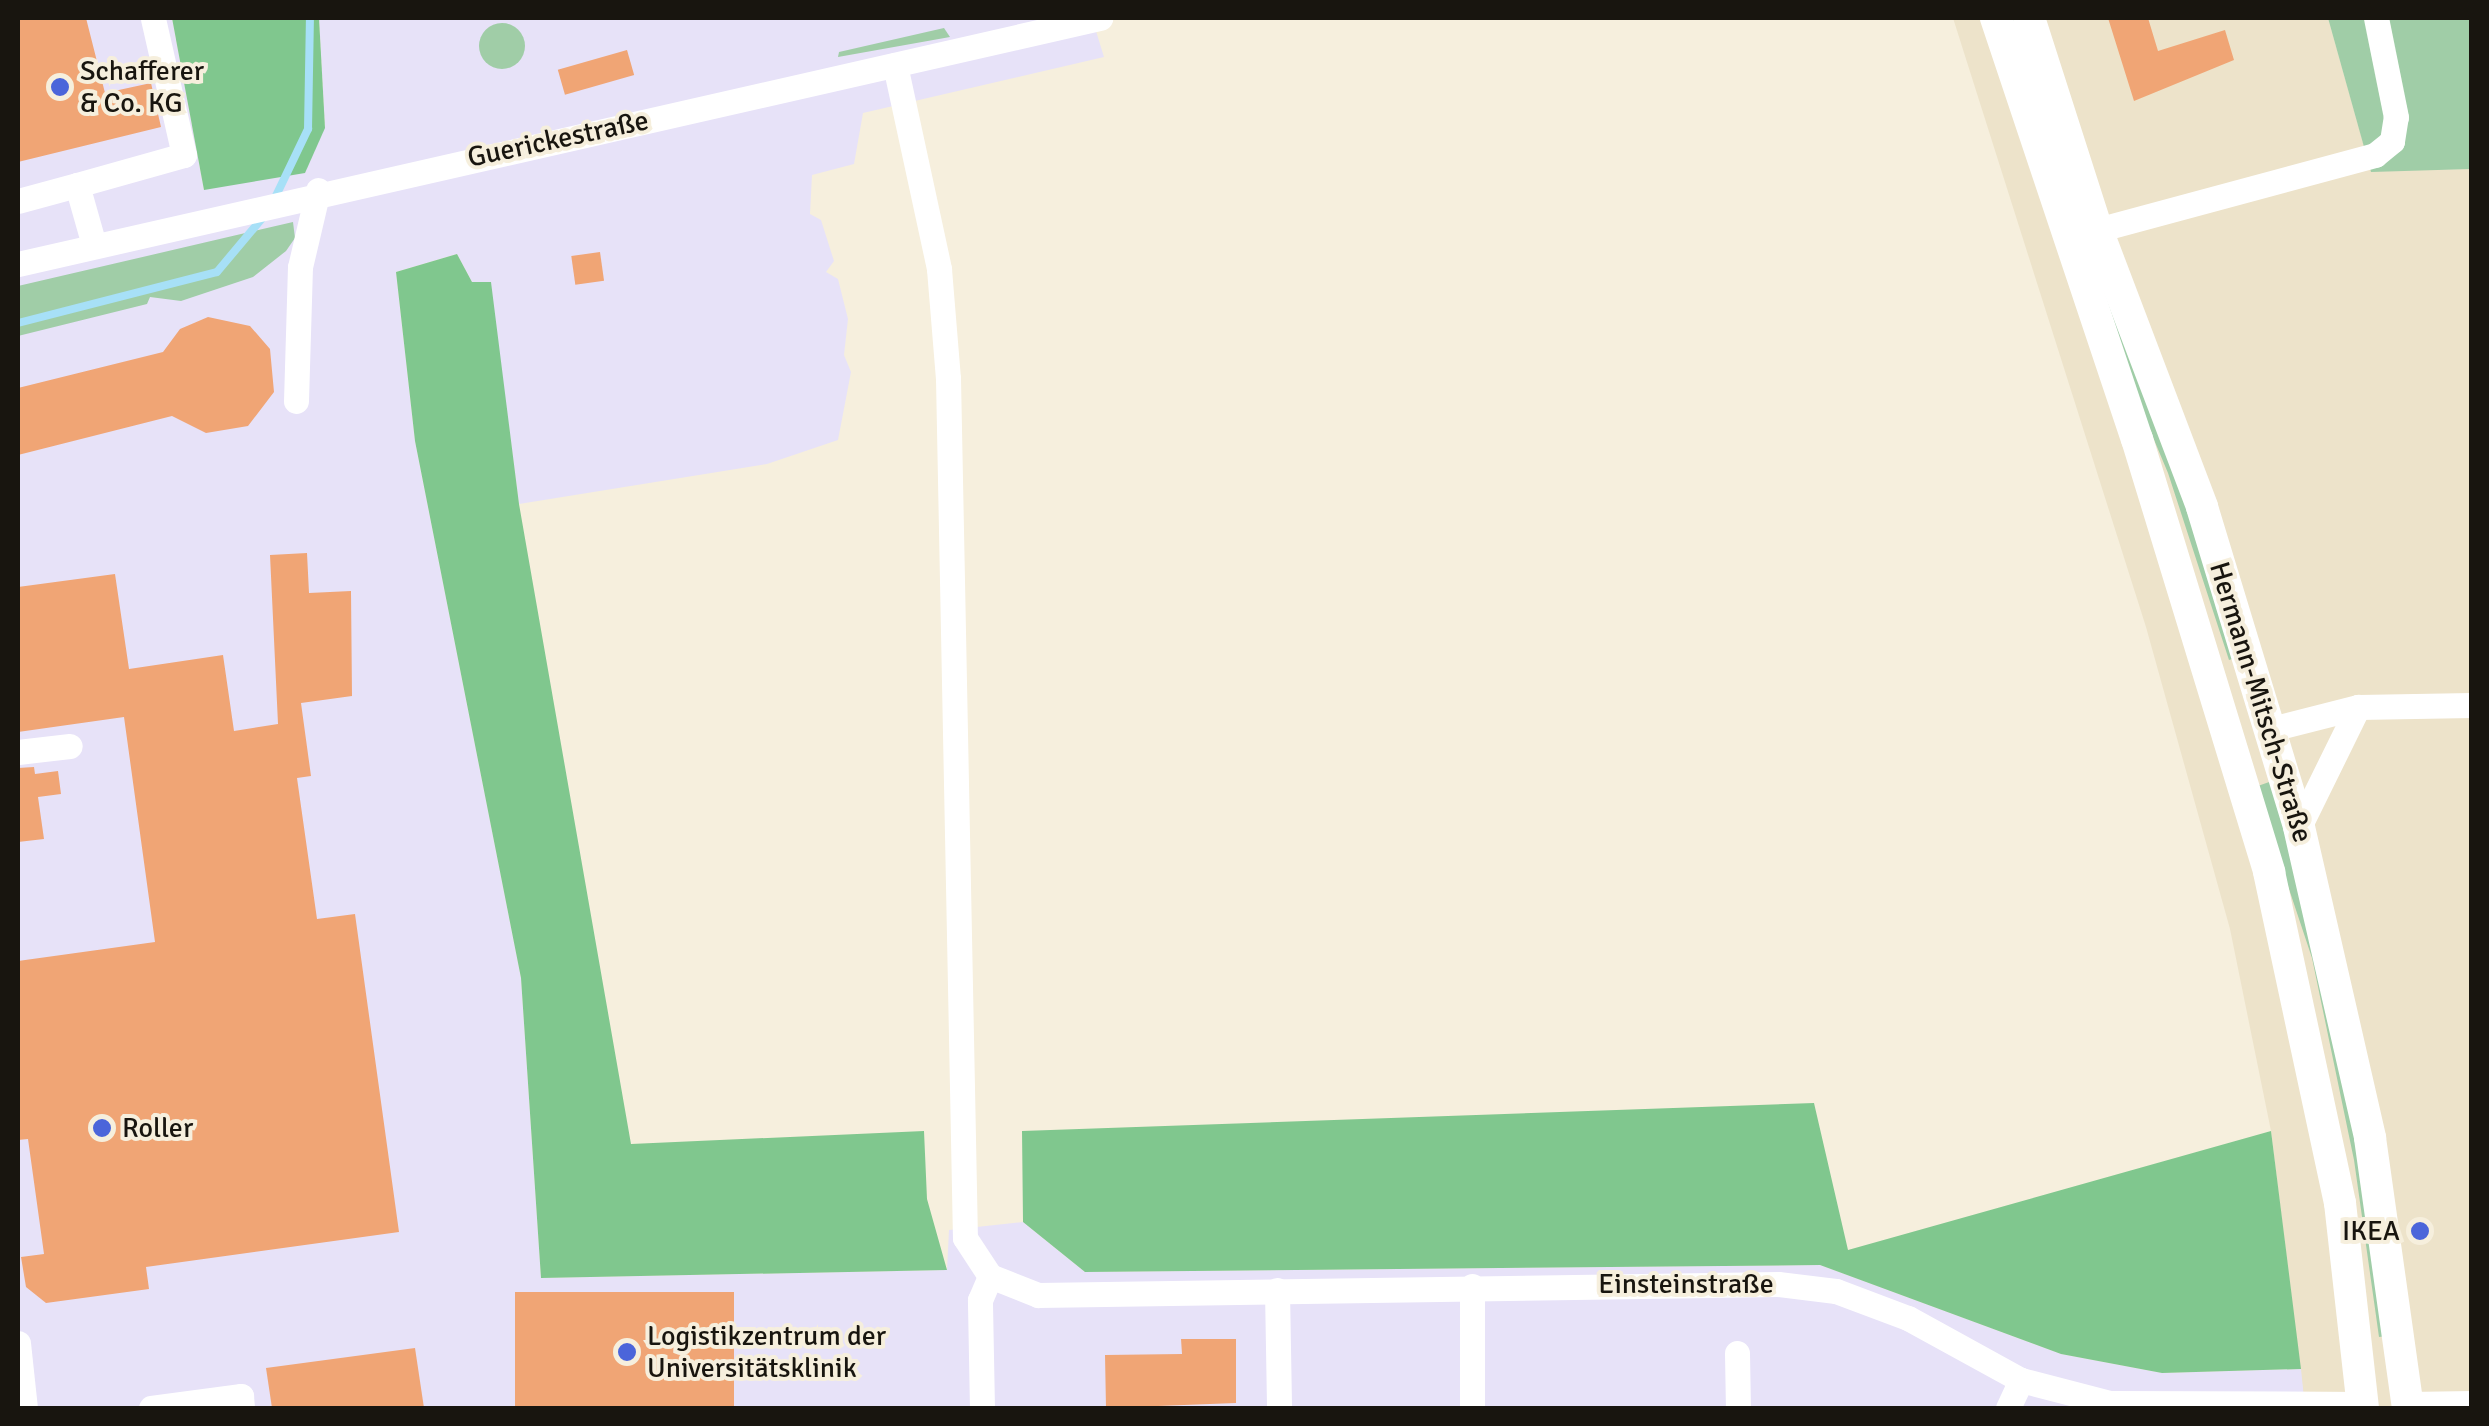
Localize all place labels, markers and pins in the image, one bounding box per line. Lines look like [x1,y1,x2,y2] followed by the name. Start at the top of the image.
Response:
[80,54,204,120] place label: Schafferer & Co. KG
[49,76,71,98] marker: Schafferer & Co. KG
[122,1111,193,1145] place label: Roller
[91,1117,113,1139] marker: Roller
[2342,1214,2400,1248] place label: IKEA
[2409,1220,2431,1242] marker: IKEA
[647,1319,886,1385] place label: Logistikzentrum der Universitätsklinik
[616,1341,638,1363] marker: Logistikzentrum der Universitätsklinik

